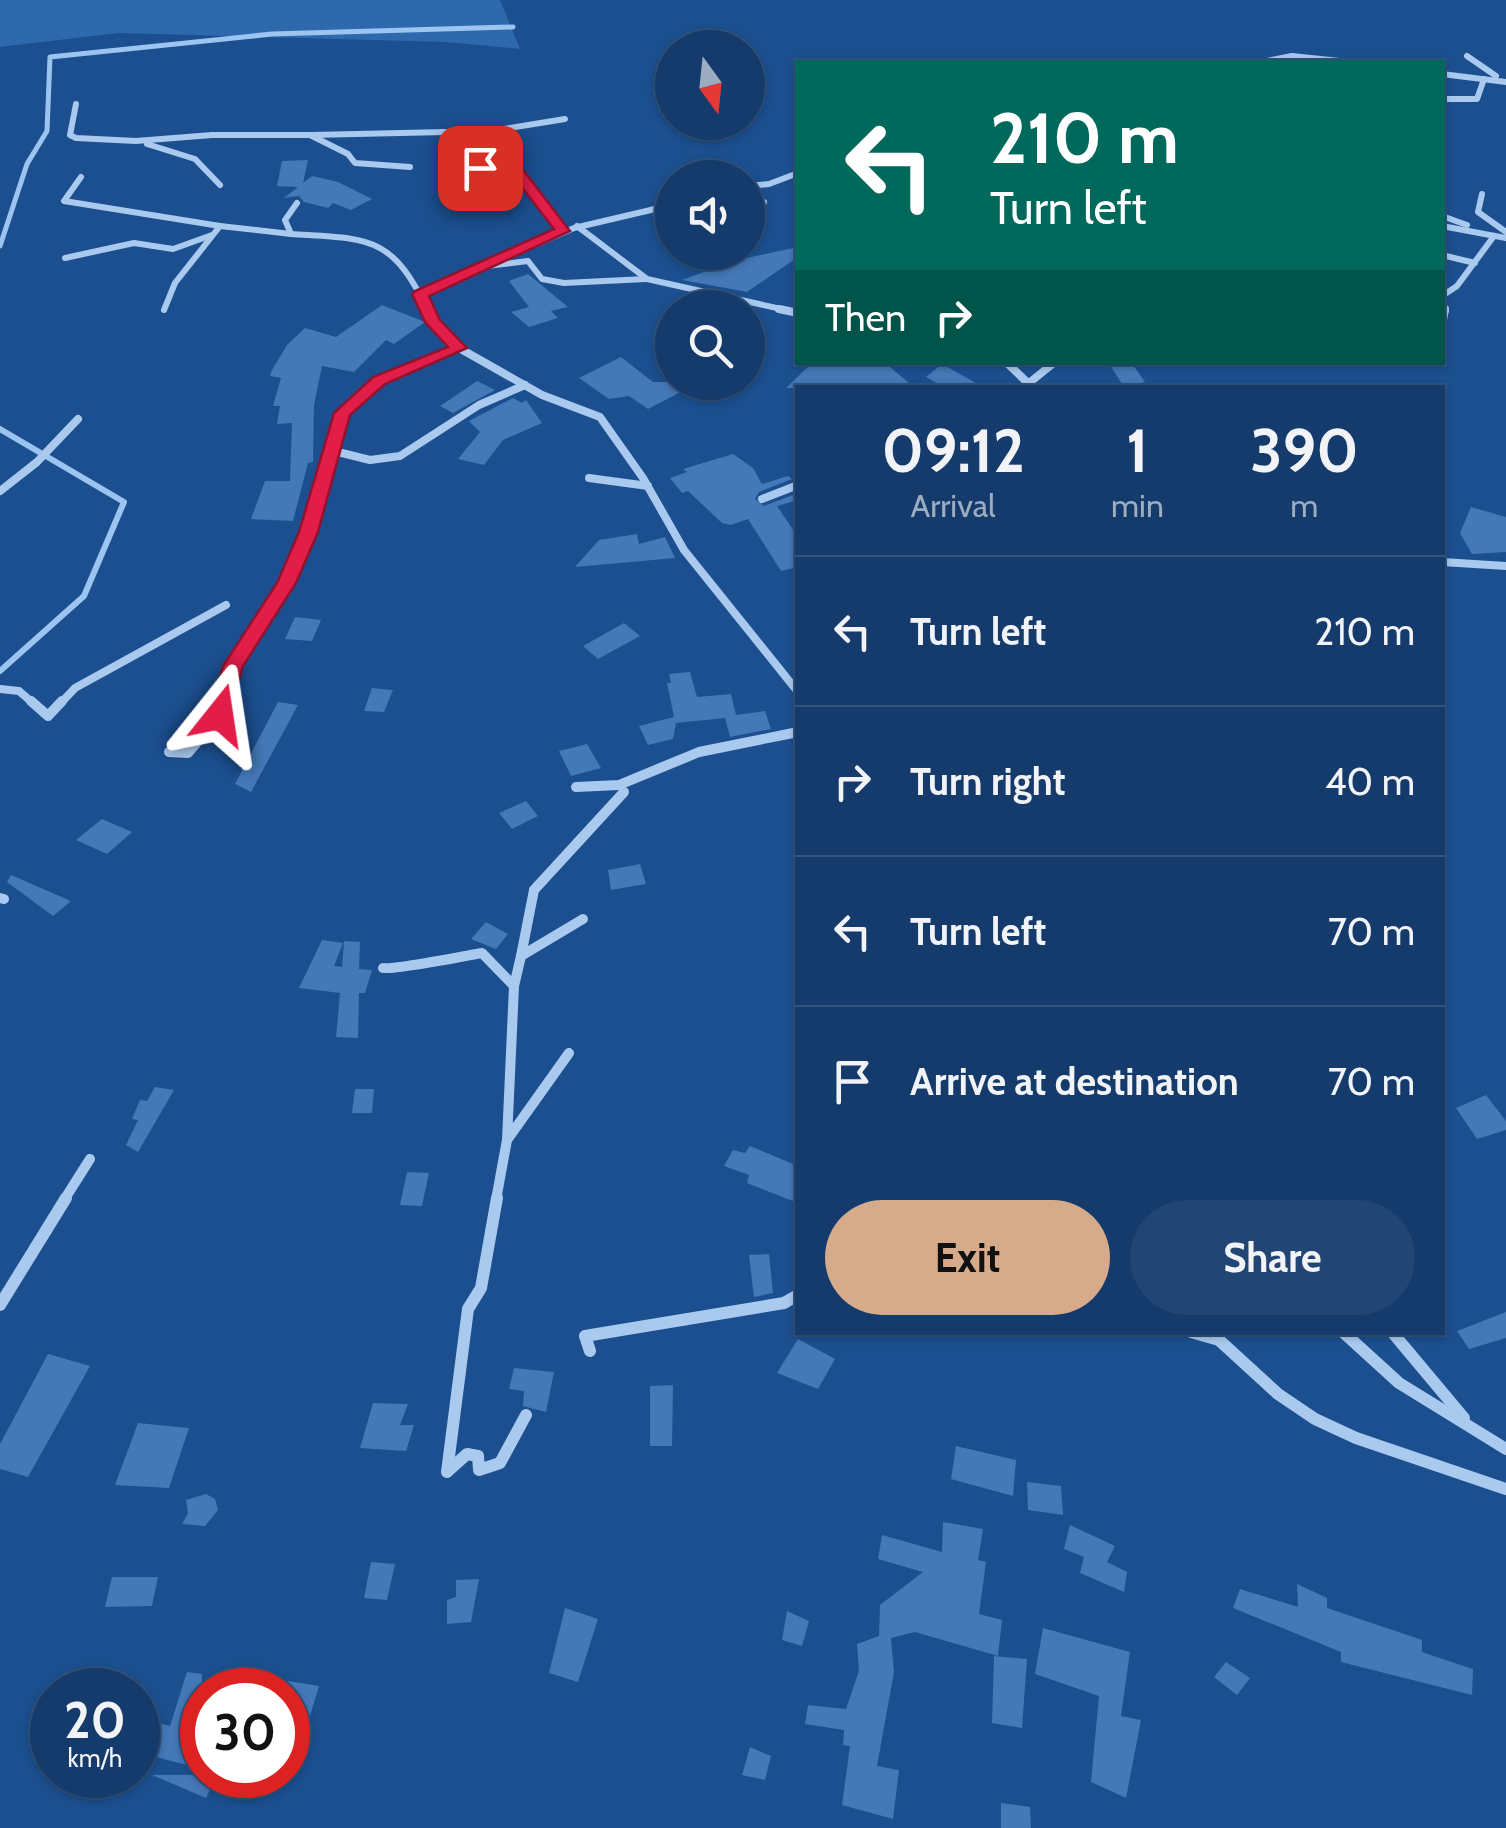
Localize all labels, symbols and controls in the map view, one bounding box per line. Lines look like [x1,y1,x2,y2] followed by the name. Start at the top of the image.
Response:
[655,30,765,140] north arrow
[655,30,765,400] map controls
[990,95,1179,181] text: 210 m
[825,100,955,230] icon: left
[438,126,523,211] pin
[453,141,508,196] icon: arrive
[655,160,765,270] button: sound
[990,181,1147,235] text: Turn left
[655,290,765,400] button: search
[926,290,981,345] icon: right
[825,294,906,341] text: Then
[881,414,1025,487] text: 09:12
[1126,414,1148,487] text: 1
[1250,414,1359,487] text: 390
[910,486,996,525] text: Arrival
[1111,486,1164,525] text: min
[1290,486,1318,525] text: m
[825,604,880,659] icon: left
[910,608,1046,655] text: Turn left
[1314,608,1415,655] text: 210 m
[168,663,272,767] position arrow
[825,754,880,809] icon: right
[910,758,1066,805] text: Turn right
[1325,758,1415,805] text: 40 m
[825,904,880,959] icon: left
[910,908,1046,955] text: Turn left
[1328,908,1415,955] text: 70 m
[825,1054,880,1109] icon: arrive
[910,1058,1239,1105] text: Arrive at destination
[1328,1058,1415,1105] text: 70 m
[825,1200,1110,1315] button: Exit
[1130,1200,1415,1315] button: Share
[180,1668,310,1798] speed limit sign: 30
[64,1690,126,1751] text: 20
[68,1743,122,1773] text: km/h

